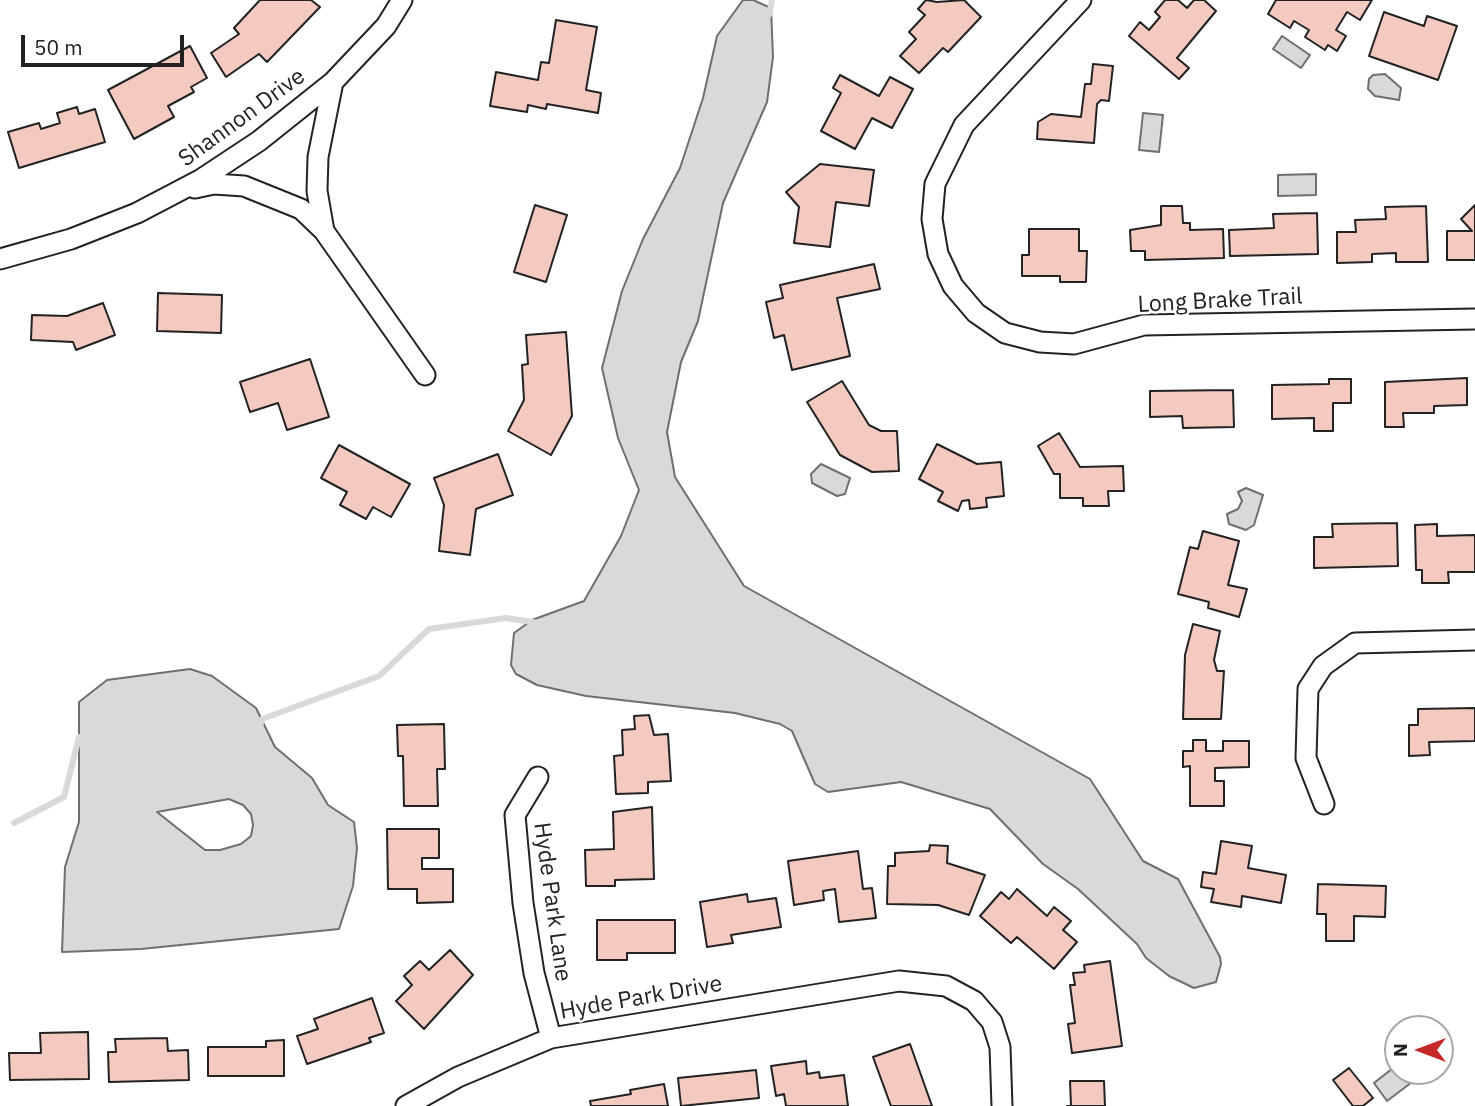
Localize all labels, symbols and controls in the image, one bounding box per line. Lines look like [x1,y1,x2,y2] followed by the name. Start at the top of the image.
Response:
[24,21,187,65] scale bar
[34,33,83,61] text: 50 m
[173,63,311,173] street label: Shannon Drive
[1137,283,1303,319] street label: Long Brake Trail
[527,821,577,983] street label: Hyde Park Lane
[558,970,724,1026] street label: Hyde Park Drive
[1384,1015,1454,1085] north arrow
[1388,1043,1412,1057] text: N

